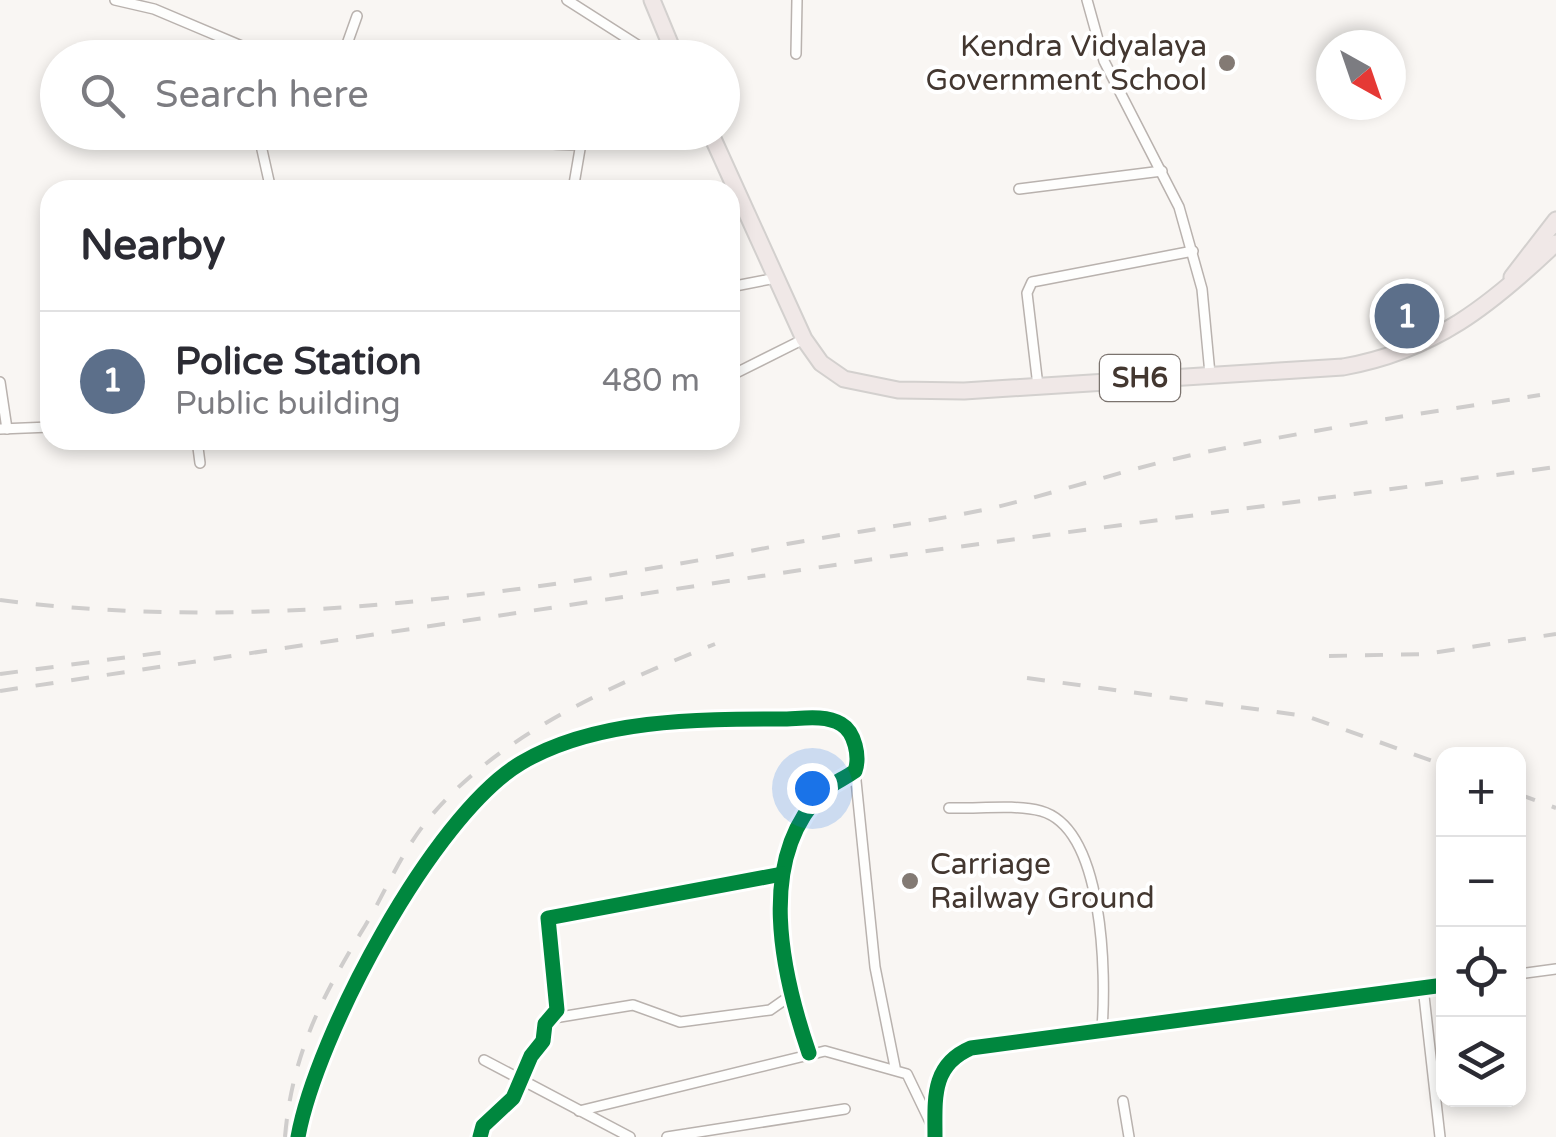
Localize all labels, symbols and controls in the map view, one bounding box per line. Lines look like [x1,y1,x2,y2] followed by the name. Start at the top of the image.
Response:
[925,28,1207,99] place label: Kendra Vidyalaya Government School
[1316,30,1406,120] north arrow
[40,40,740,150] search box
[1216,52,1238,74] marker: Kendra Vidyalaya Government School
[75,68,130,123] icon: search
[155,72,369,118] text: Search here
[80,220,225,271] text: Nearby
[1374,278,1440,354] pin: 1
[175,339,422,385] text: Police Station
[1100,355,1180,401] road number: SH6
[102,362,123,400] text: 1
[602,362,700,400] text: 480 m
[175,385,401,423] text: Public building
[1436,747,1526,1107] map controls
[1436,747,1526,837] button: +
[787,763,838,814] your location
[1436,837,1526,927] button: −
[930,846,1155,917] place label: Carriage Railway Ground
[899,870,921,892] marker: Carriage Railway Ground
[1436,927,1526,1017] button: locate
[1436,1017,1526,1107] button: layers

